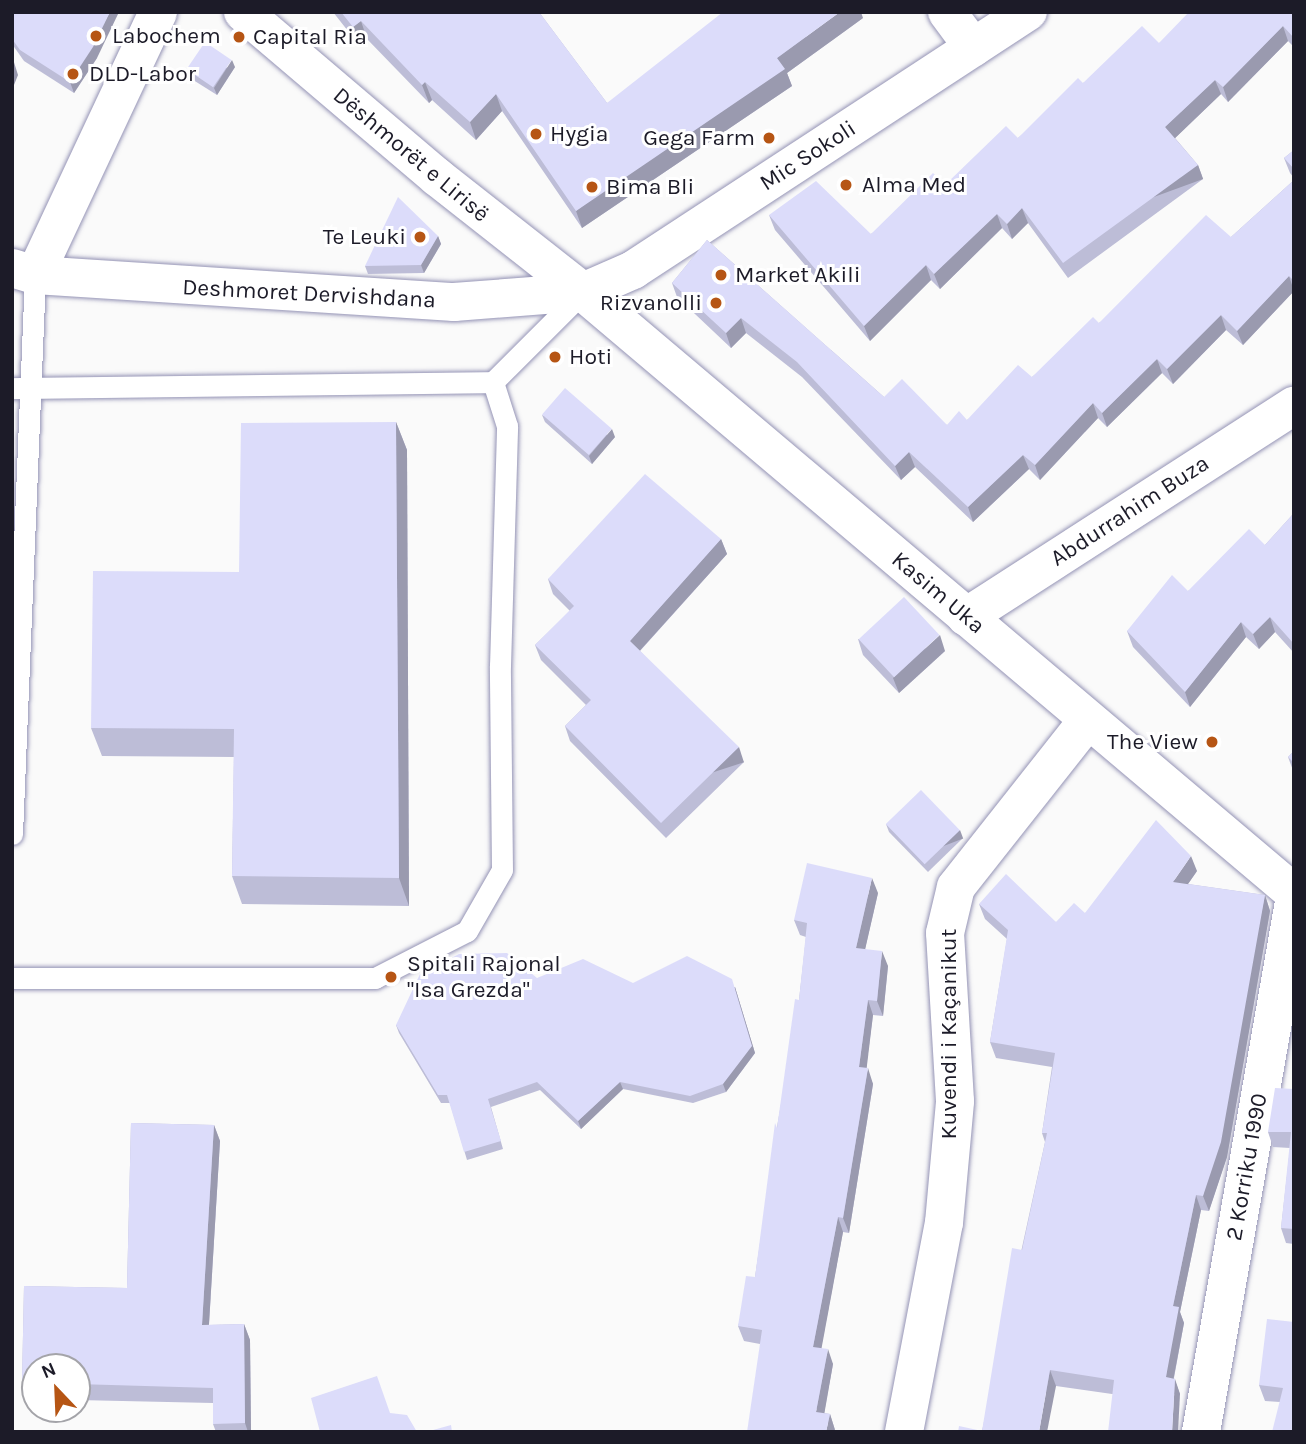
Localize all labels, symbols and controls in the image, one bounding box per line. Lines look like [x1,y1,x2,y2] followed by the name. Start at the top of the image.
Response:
[112,22,221,50] place label: Labochem
[253,23,367,51] place label: Capital Ria
[86,26,106,46] marker: Labochem
[231,29,247,45] marker: Capital Ria
[89,60,196,88] place label: DLD-Labor
[63,64,83,84] marker: DLD-Labor
[327,82,495,228] street label: Dëshmorët e Lirisë
[755,115,861,197] street label: Mic Sokoli
[550,120,608,148] place label: Hygia
[643,124,755,152] place label: Gega Farm
[528,126,544,142] marker: Hygia
[761,130,777,146] marker: Gega Farm
[862,171,966,199] place label: Alma Med
[606,173,694,201] place label: Bima Bli
[836,175,856,195] marker: Alma Med
[584,179,600,195] marker: Bima Bli
[323,223,406,251] place label: Te Leuki
[412,229,428,245] marker: Te Leuki
[735,261,861,289] place label: Market Akili
[713,267,729,283] marker: Market Akili
[182,274,436,314] street label: Deshmoret Dervishdana
[600,289,702,317] place label: Rizvanolli
[708,295,724,311] marker: Rizvanolli
[569,343,612,371] place label: Hoti
[547,349,563,365] marker: Hoti
[1046,450,1214,572] street label: Abdurrahim Buza
[886,546,990,640] street label: Kasim Uka
[1107,728,1198,756] place label: The View
[1204,734,1220,750] marker: The View
[935,929,963,1139] street label: Kuvendi i Kaçanikut
[407,950,561,1004] place label: Spitali Rajonal "Isa Grezda"
[381,967,401,987] marker: Spitali Rajonal "Isa Grezda"
[1220,1091,1274,1243] street label: 2 Korriku 1990
[21,1353,91,1423] north arrow
[38,1358,59,1383] text: N

